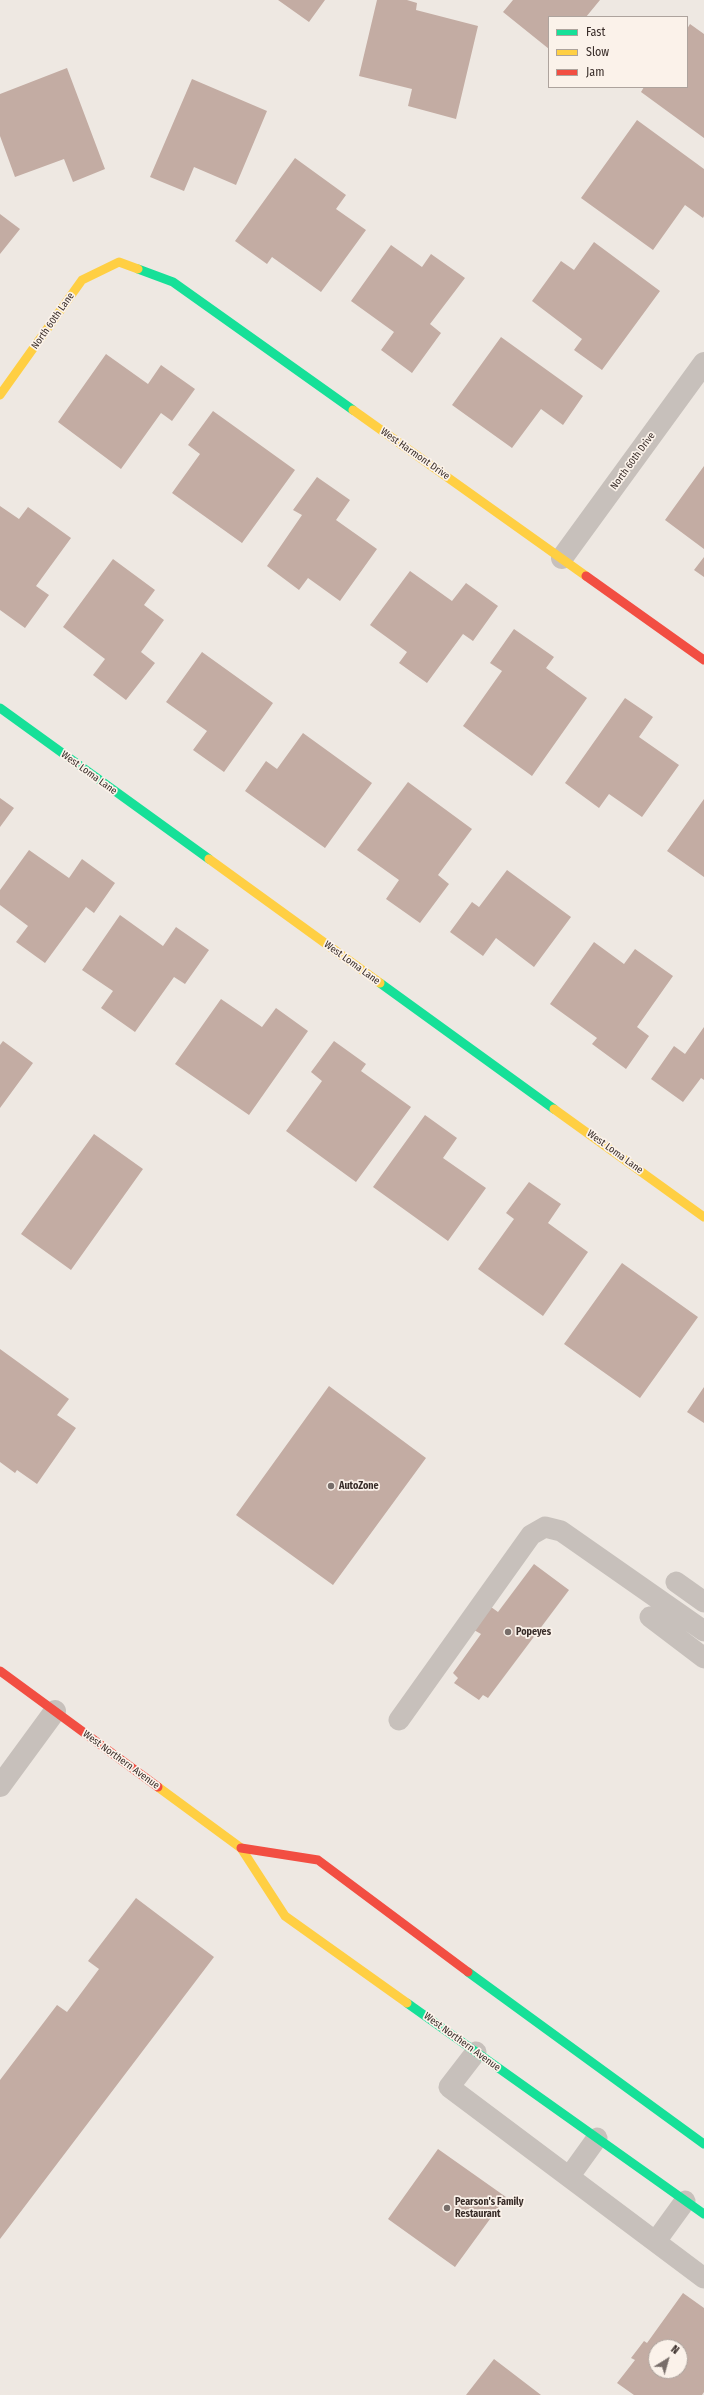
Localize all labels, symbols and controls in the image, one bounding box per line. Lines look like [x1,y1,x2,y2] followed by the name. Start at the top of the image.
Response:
[548,16,688,88] legend
[586,25,605,39] text: Fast
[586,45,609,59] text: Slow
[586,65,604,79] text: Jam
[29,290,77,352] street label: North 60th Lane
[378,426,452,482] street label: West Harmont Drive
[608,430,658,492] street label: North 60th Drive
[59,749,119,797] street label: West Loma Lane
[322,939,382,987] street label: West Loma Lane
[585,1128,645,1176] street label: West Loma Lane
[339,1480,379,1492] place label: AutoZone
[326,1481,336,1491] marker: AutoZone
[516,1626,551,1638] place label: Popeyes
[503,1627,513,1637] marker: Popeyes
[80,1728,162,1792] street label: West Northern Avenue
[421,2010,503,2074] street label: West Northern Avenue
[455,2196,524,2220] place label: Pearson's Family Restaurant
[442,2203,452,2213] marker: Pearson's Family Restaurant
[648,2339,688,2379] north arrow
[668,2343,681,2357] text: N

